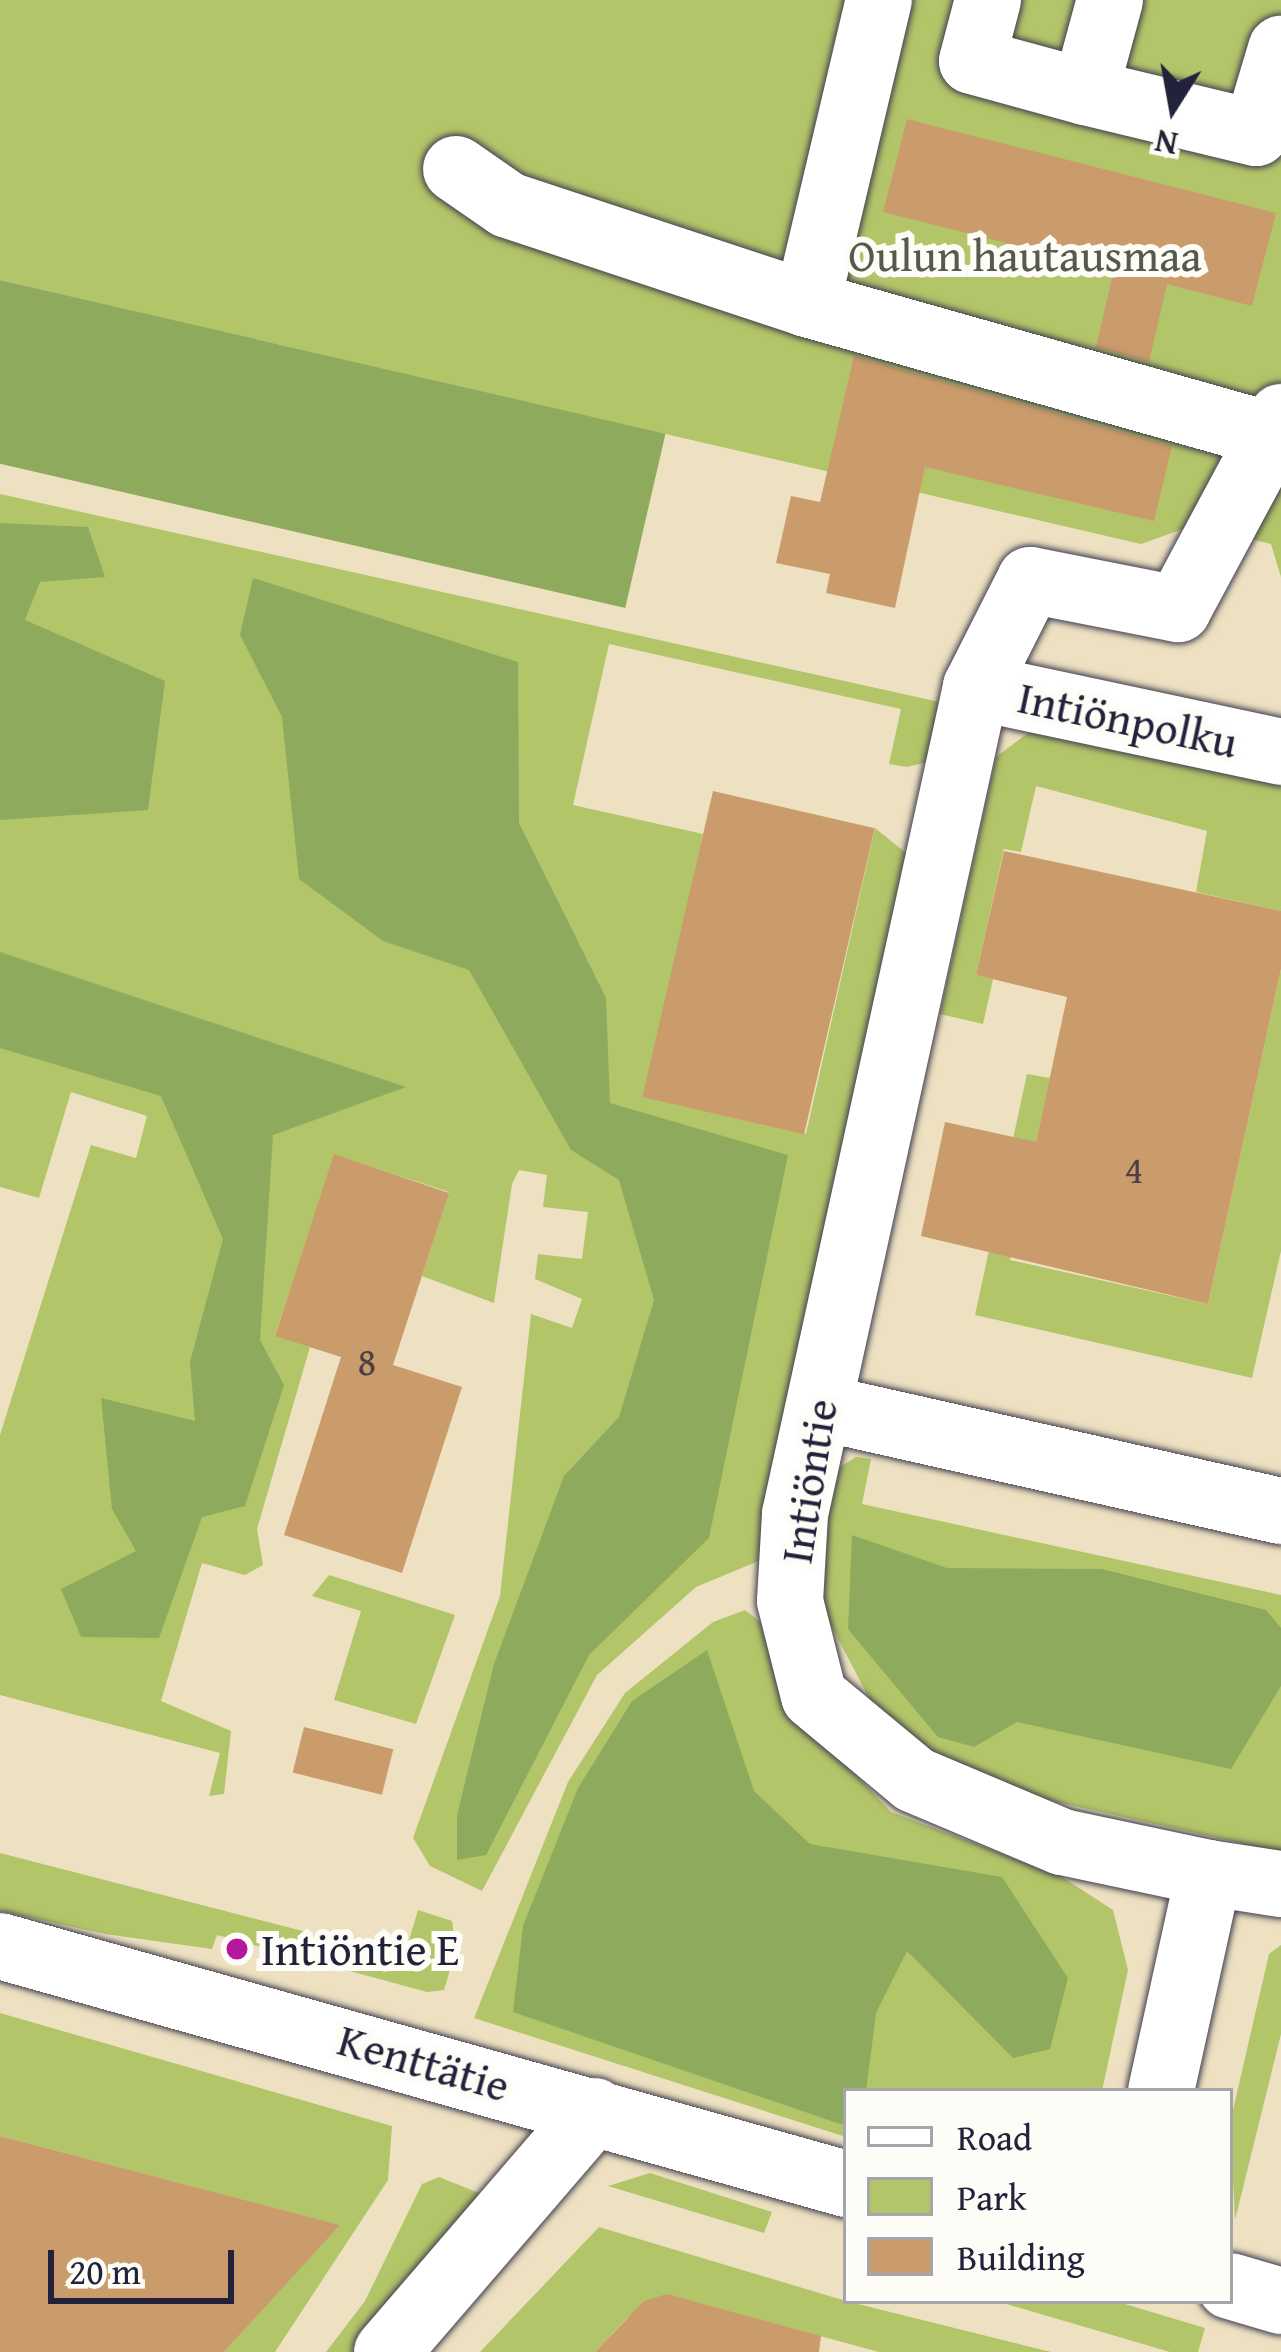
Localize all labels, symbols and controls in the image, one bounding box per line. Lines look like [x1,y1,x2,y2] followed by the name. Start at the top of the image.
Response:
[1113,48,1233,168] north arrow
[1151,118,1182,169] text: N
[848,228,1202,282] park label: Oulun hautausmaa
[1013,669,1243,769] street label: Intiönpolku
[1125,1146,1143,1192] house number: 4
[358,1338,376,1384] house number: 8
[768,1395,848,1567] street label: Intiöntie
[261,1922,459,1976] place label: Intiöntie E
[224,1936,250,1962] marker: Intiöntie E
[332,2012,516,2112] street label: Kenttätie
[843,2088,1233,2304] legend
[957,2110,1032,2163] text: Road
[957,2170,1027,2223] text: Park
[54,2226,240,2300] scale bar
[957,2230,1085,2283] text: Building
[69,2244,141,2297] text: 20 m

